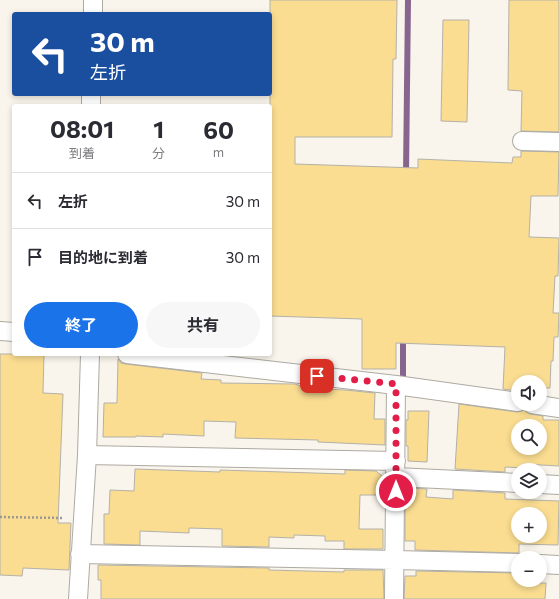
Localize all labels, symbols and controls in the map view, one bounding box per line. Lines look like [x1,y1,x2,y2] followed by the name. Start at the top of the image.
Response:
[90,24,155,58] text: 30 m
[24,28,76,80] icon: left
[90,61,126,83] text: 左折
[50,114,114,143] text: 08:01
[153,114,164,143] text: 1
[203,115,234,144] text: 60
[213,144,224,160] text: m
[69,145,95,161] text: 到着
[152,145,165,161] text: 分
[24,190,46,212] icon: left
[58,192,88,210] text: 左折
[226,192,260,210] text: 30 m
[24,246,46,268] icon: arrive
[58,248,148,266] text: 目的地に到着
[226,248,260,266] text: 30 m
[24,302,138,348] button: 終了
[146,302,260,348] button: 共有
[300,359,334,393] pin
[306,365,328,387] icon: arrive
[511,375,547,587] map controls
[511,375,547,411] button: sound
[511,419,547,455] button: search
[511,463,547,499] button: layers
[375,470,417,512] position arrow
[511,507,547,543] button: +
[511,551,547,587] button: −

